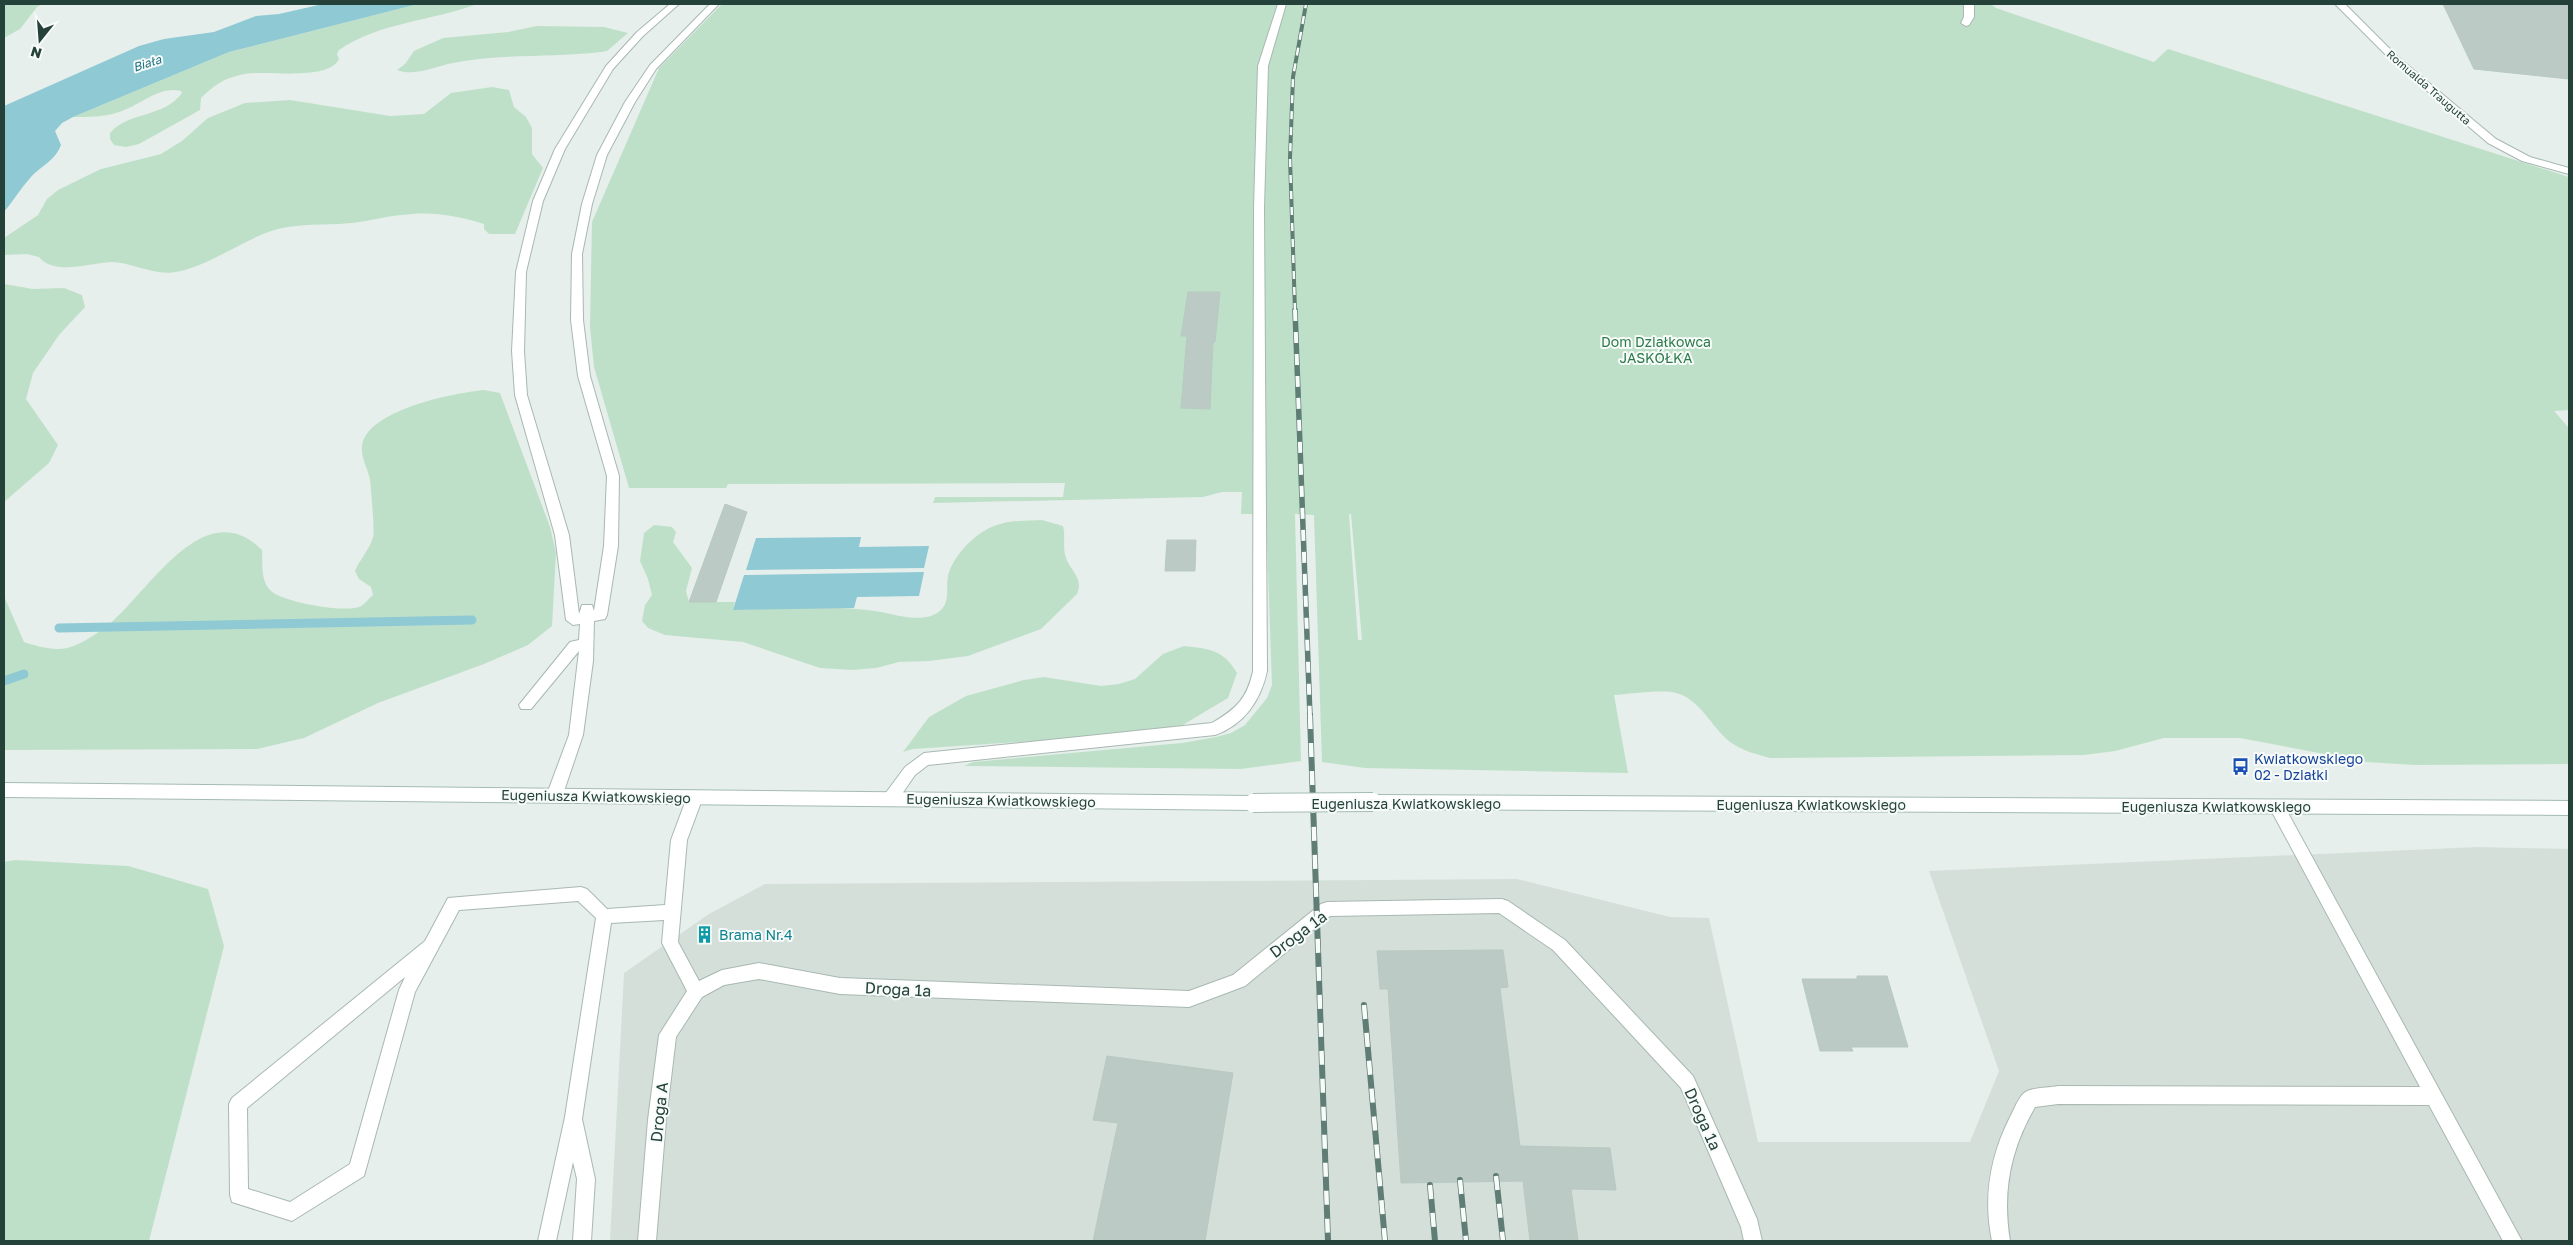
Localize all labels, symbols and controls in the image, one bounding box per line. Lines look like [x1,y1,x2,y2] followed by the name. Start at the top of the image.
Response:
[15,15,65,65] north arrow
[28,43,44,63] text: N
[2384,47,2474,127] street label: Romualda Traugutta
[131,51,164,75] water label: Biała
[1601,333,1711,366] park label: Dom Działkowca JASKÓŁKA
[2254,750,2363,783] place label: Kwiatkowskiego 02 - Działki
[2230,756,2250,776] bus stop icon: Kwiatkowskiego 02 - Działki
[501,786,691,806] street label: Eugeniusza Kwiatkowskiego
[906,790,1096,810] street label: Eugeniusza Kwiatkowskiego
[1311,795,1501,812] street label: Eugeniusza Kwiatkowskiego
[1716,796,1906,813] street label: Eugeniusza Kwiatkowskiego
[2121,798,2311,815] street label: Eugeniusza Kwiatkowskiego
[1265,906,1331,962] street label: Droga 1a
[695,924,715,944] building icon: Brama Nr.4
[719,926,793,943] place label: Brama Nr.4
[864,977,932,1001] street label: Droga 1a
[646,1081,672,1143] street label: Droga A
[1680,1085,1726,1153] street label: Droga 1a

